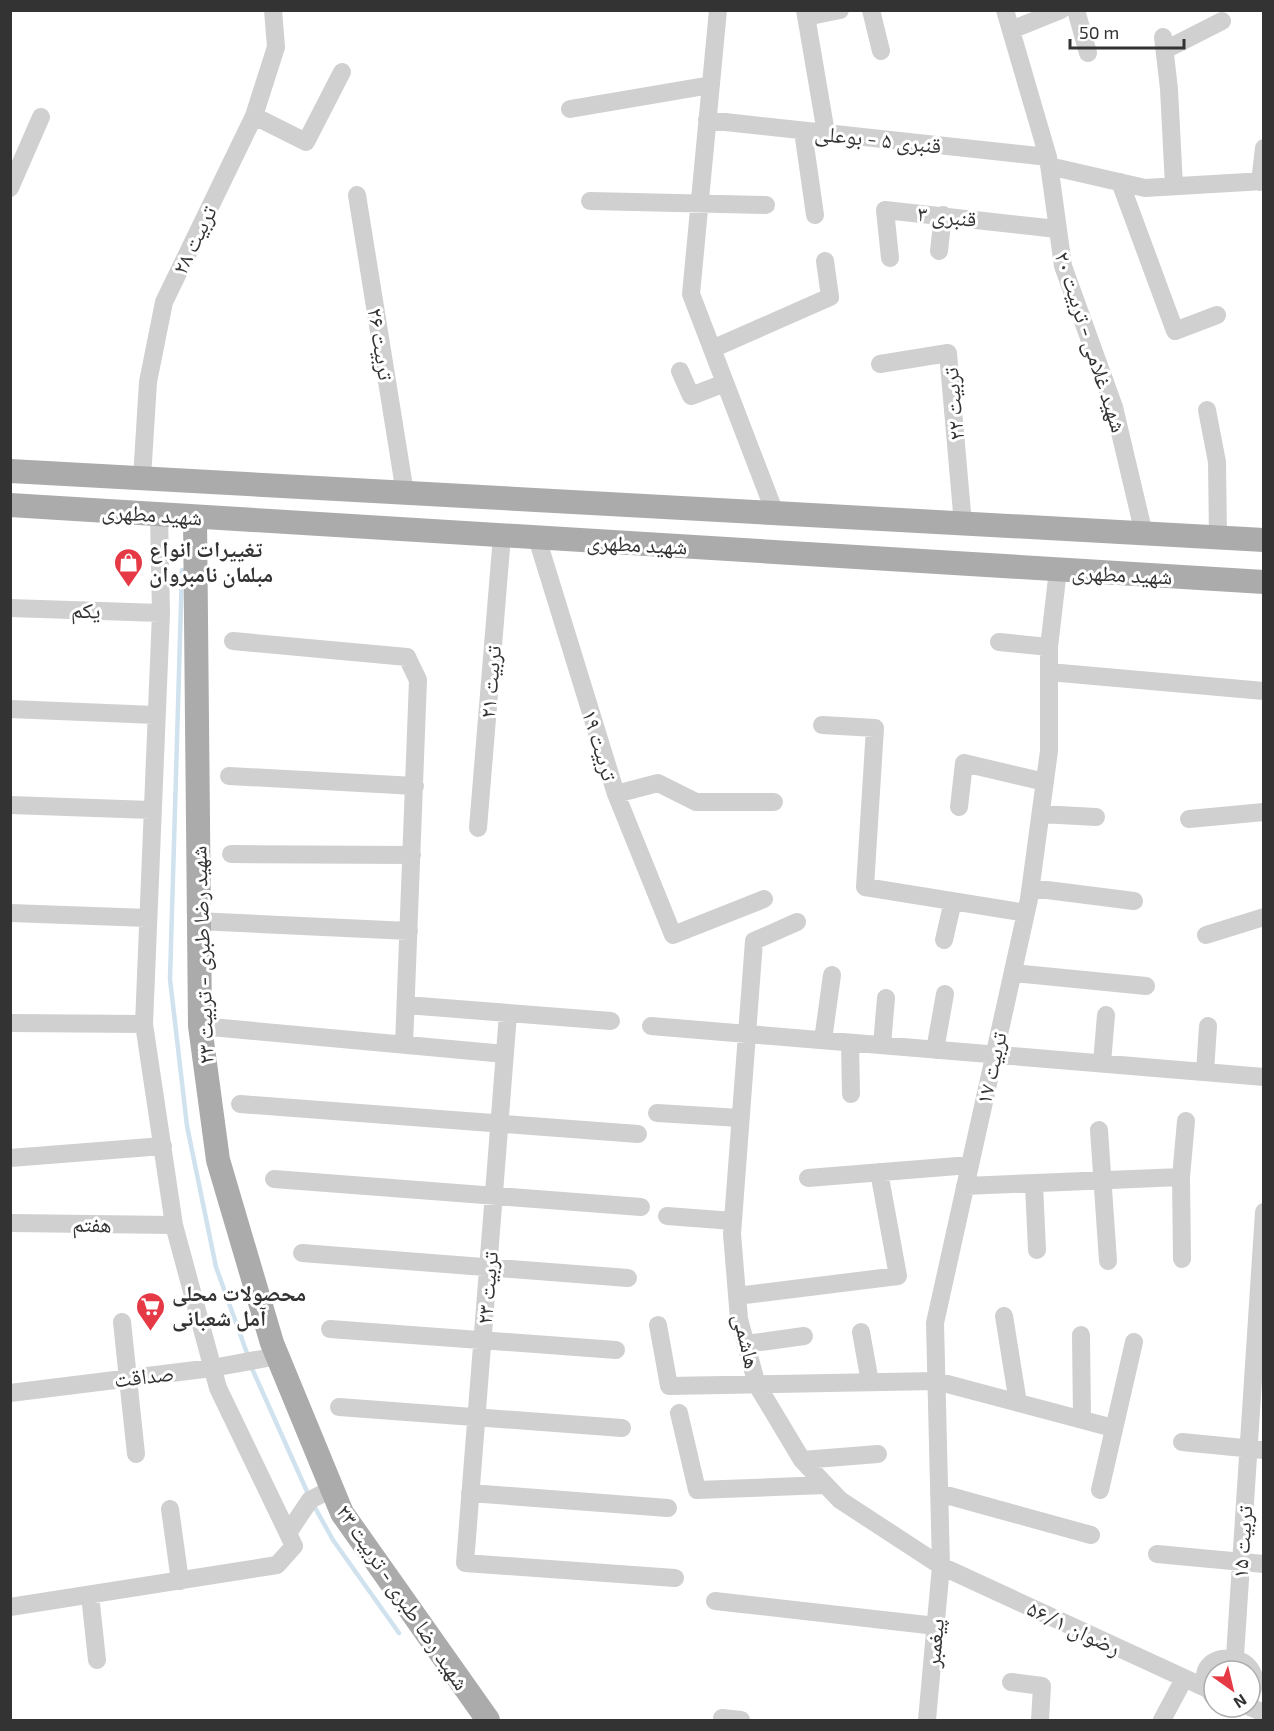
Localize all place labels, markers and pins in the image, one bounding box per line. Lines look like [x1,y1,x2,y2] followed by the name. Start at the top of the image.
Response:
[149,535,273,588] place label: تغییرات انواع مبلمان نامبروان
[112,546,144,588] shop icon: تغییرات انواع مبلمان نامبروان
[172,1279,306,1332] place label: محصولات محلی آمل شعبانی
[135,1290,167,1332] supermarket icon: محصولات محلی آمل شعبانی

